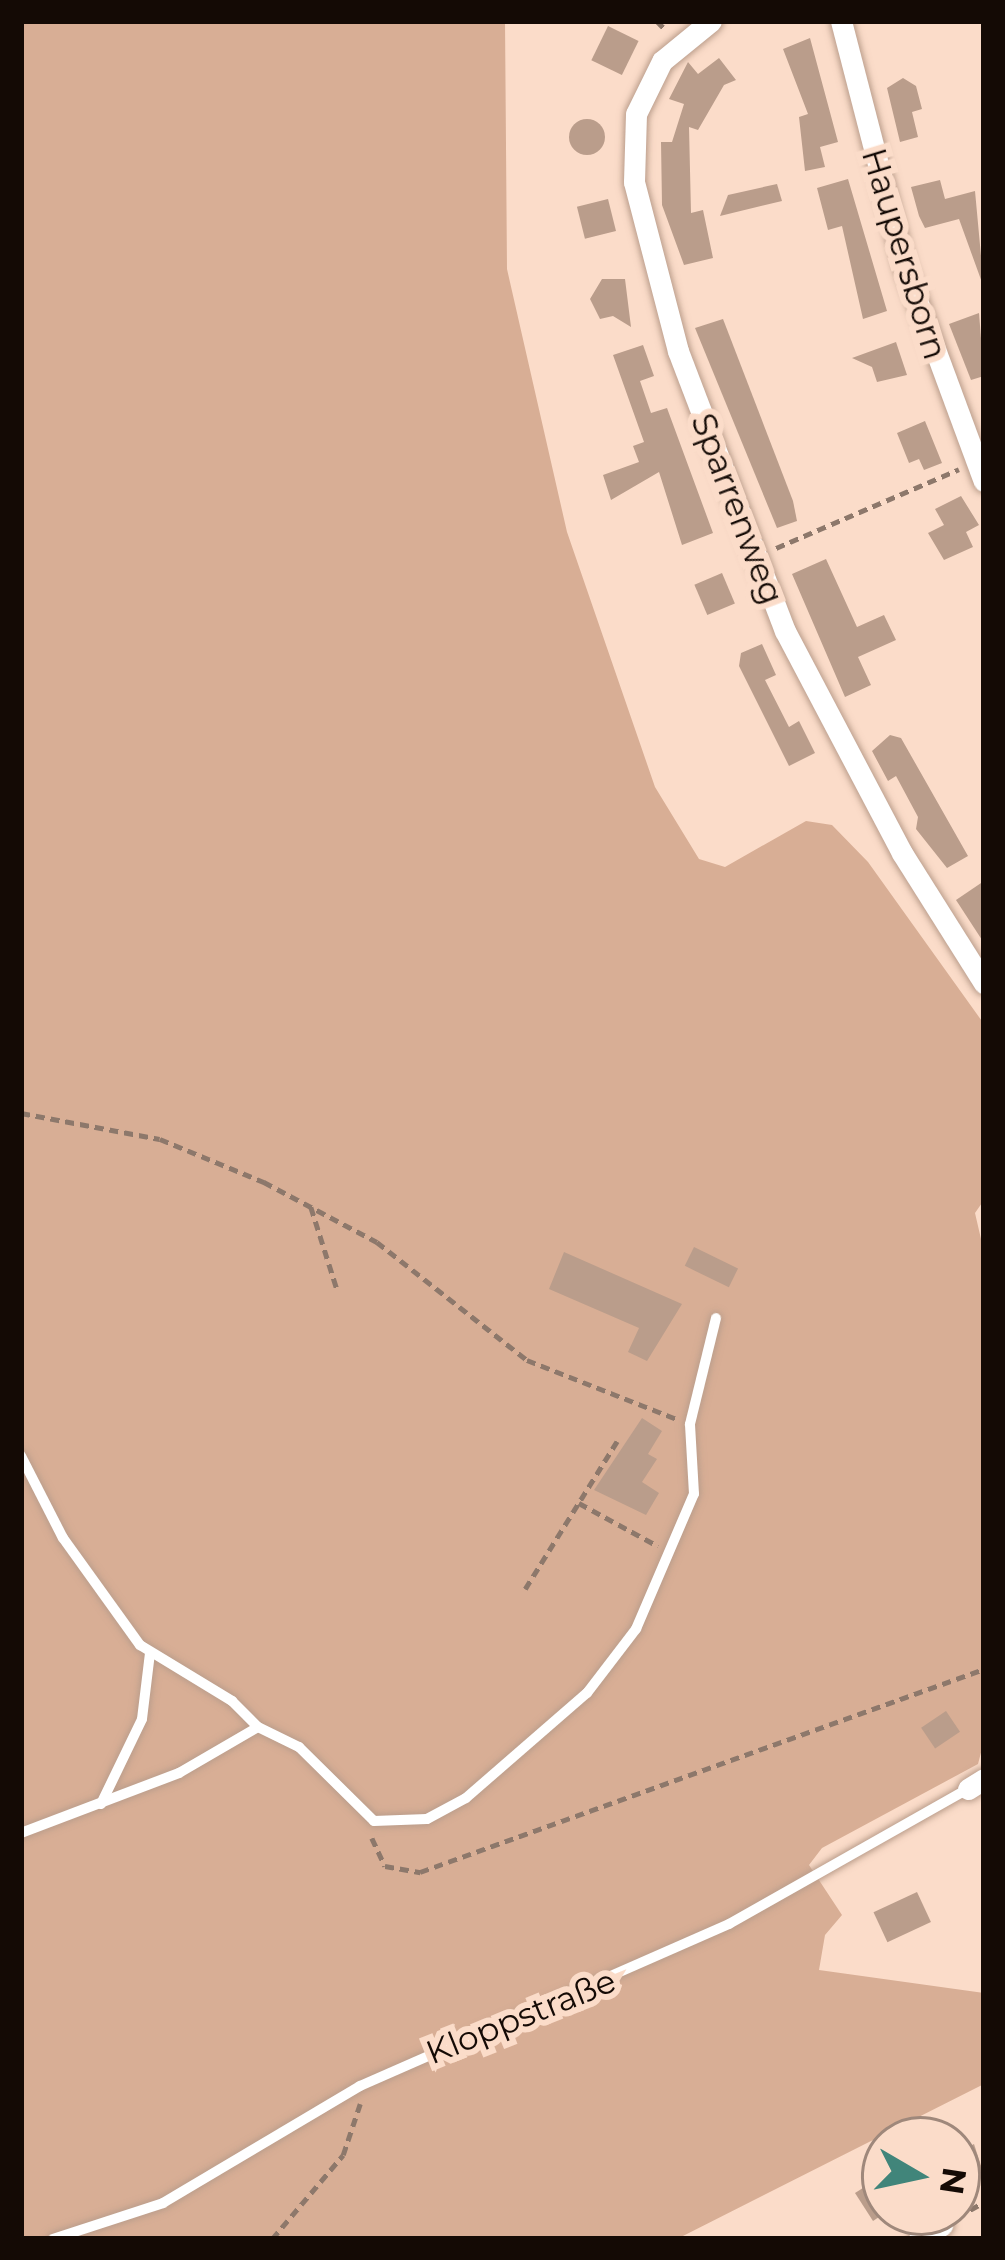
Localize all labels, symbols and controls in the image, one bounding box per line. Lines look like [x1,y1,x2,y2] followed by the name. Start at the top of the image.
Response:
[853,144,955,364] street label: Haupersborn
[683,408,791,610] street label: Sparrenweg
[421,1961,621,2073] street label: Kloppstraße
[861,2116,981,2236] north arrow
[932,2165,975,2197] text: N

